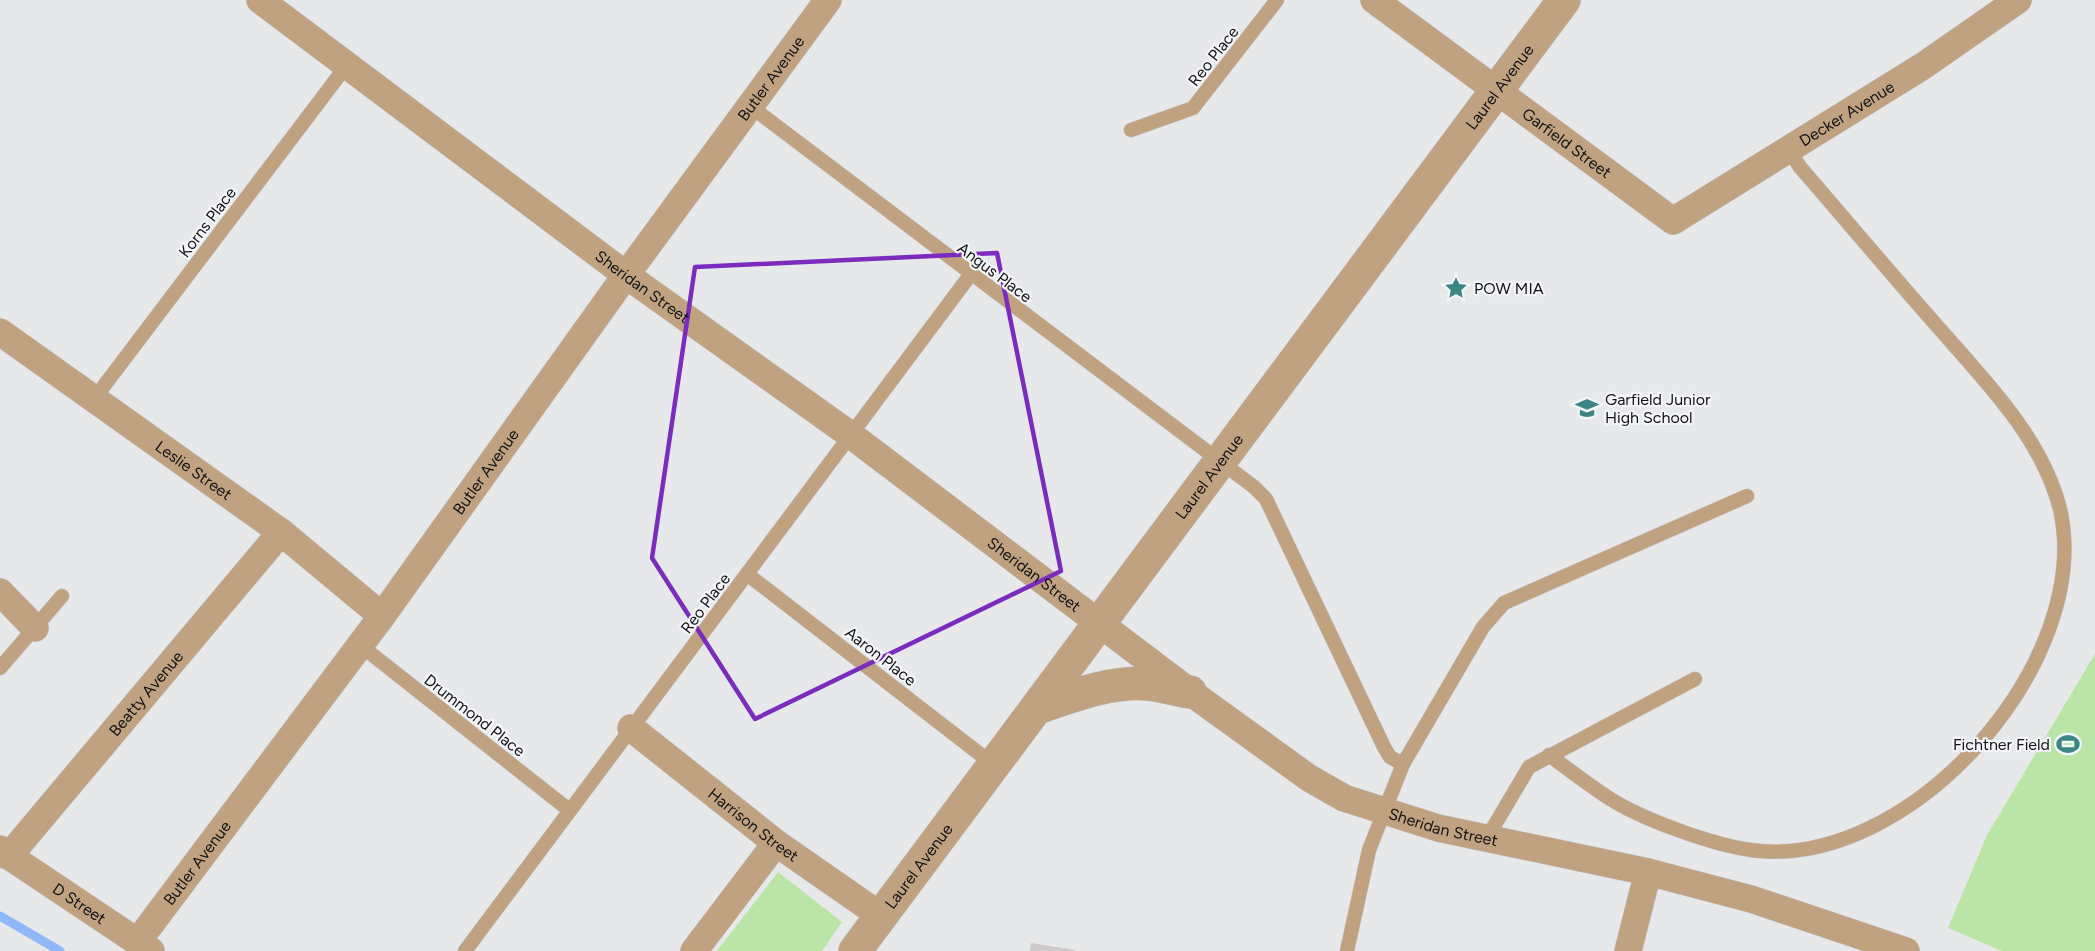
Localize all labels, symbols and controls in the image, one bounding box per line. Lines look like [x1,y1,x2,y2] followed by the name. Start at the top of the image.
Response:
[1184,23,1243,90] street label: Reo Place
[734,32,809,125] street label: Butler Avenue
[1462,41,1538,133] street label: Laurel Avenue
[1796,77,1898,150] street label: Decker Avenue
[1518,104,1615,182] street label: Garfield Street
[175,183,240,261] street label: Korns Place
[954,238,1036,307] street label: Angus Place
[591,246,693,327] street label: Sheridan Street
[1443,275,1469,301] place icon: POW MIA
[1474,279,1544,298] place label: POW MIA
[1605,390,1711,427] place label: Garfield Junior High School
[1574,395,1600,421] school or university icon: Garfield Junior High School
[449,425,523,518] street label: Butler Avenue
[1171,430,1247,523] street label: Laurel Avenue
[152,437,236,504] street label: Leslie Street
[984,533,1084,616] street label: Sheridan Street
[677,569,734,637] street label: Reo Place
[841,623,920,690] street label: Aaron Place
[105,647,187,740] street label: Beatty Avenue
[421,670,529,761] street label: Drummond Place
[2055,731,2081,757] sports icon: Fichtner Field
[1953,735,2050,754] place label: Fichtner Field
[704,784,802,866] street label: Harrison Street
[1386,804,1499,850] street label: Sheridan Street
[159,817,235,909] street label: Butler Avenue
[881,820,957,913] street label: Laurel Avenue
[49,879,109,928] street label: D Street

